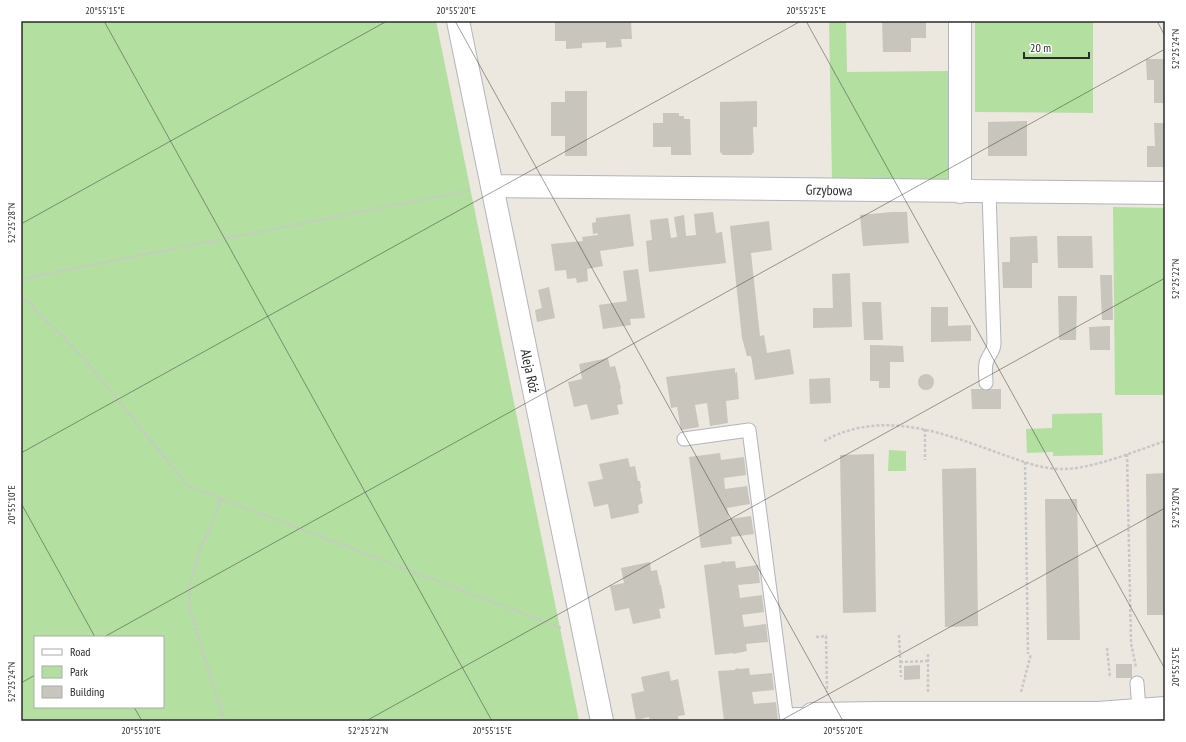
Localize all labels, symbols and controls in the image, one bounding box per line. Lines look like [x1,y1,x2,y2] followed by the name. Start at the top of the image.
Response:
[85,4,125,17] text: 20°55'15"E
[436,4,476,17] text: 20°55'20"E
[786,4,826,17] text: 20°55'25"E
[1169,29,1182,69] text: 52°25'24"N
[1024,34,1089,60] scale bar
[1030,40,1051,55] text: 20 m
[805,181,853,199] street label: Grzybowa
[5,203,18,243] text: 52°25'28"N
[1169,259,1182,299] text: 52°25'22"N
[517,347,543,395] street label: Aleja Róż
[5,485,18,525] text: 20°55'10"E
[1169,488,1182,528] text: 52°25'20"N
[34,636,164,708] legend
[70,644,90,659] text: Road
[1169,647,1182,687] text: 20°55'25"E
[5,662,18,702] text: 52°25'24"N
[70,664,88,679] text: Park
[70,684,105,699] text: Building
[121,724,161,737] text: 20°55'10"E
[348,724,388,737] text: 52°25'22"N
[472,724,512,737] text: 20°55'15"E
[823,724,863,737] text: 20°55'20"E

